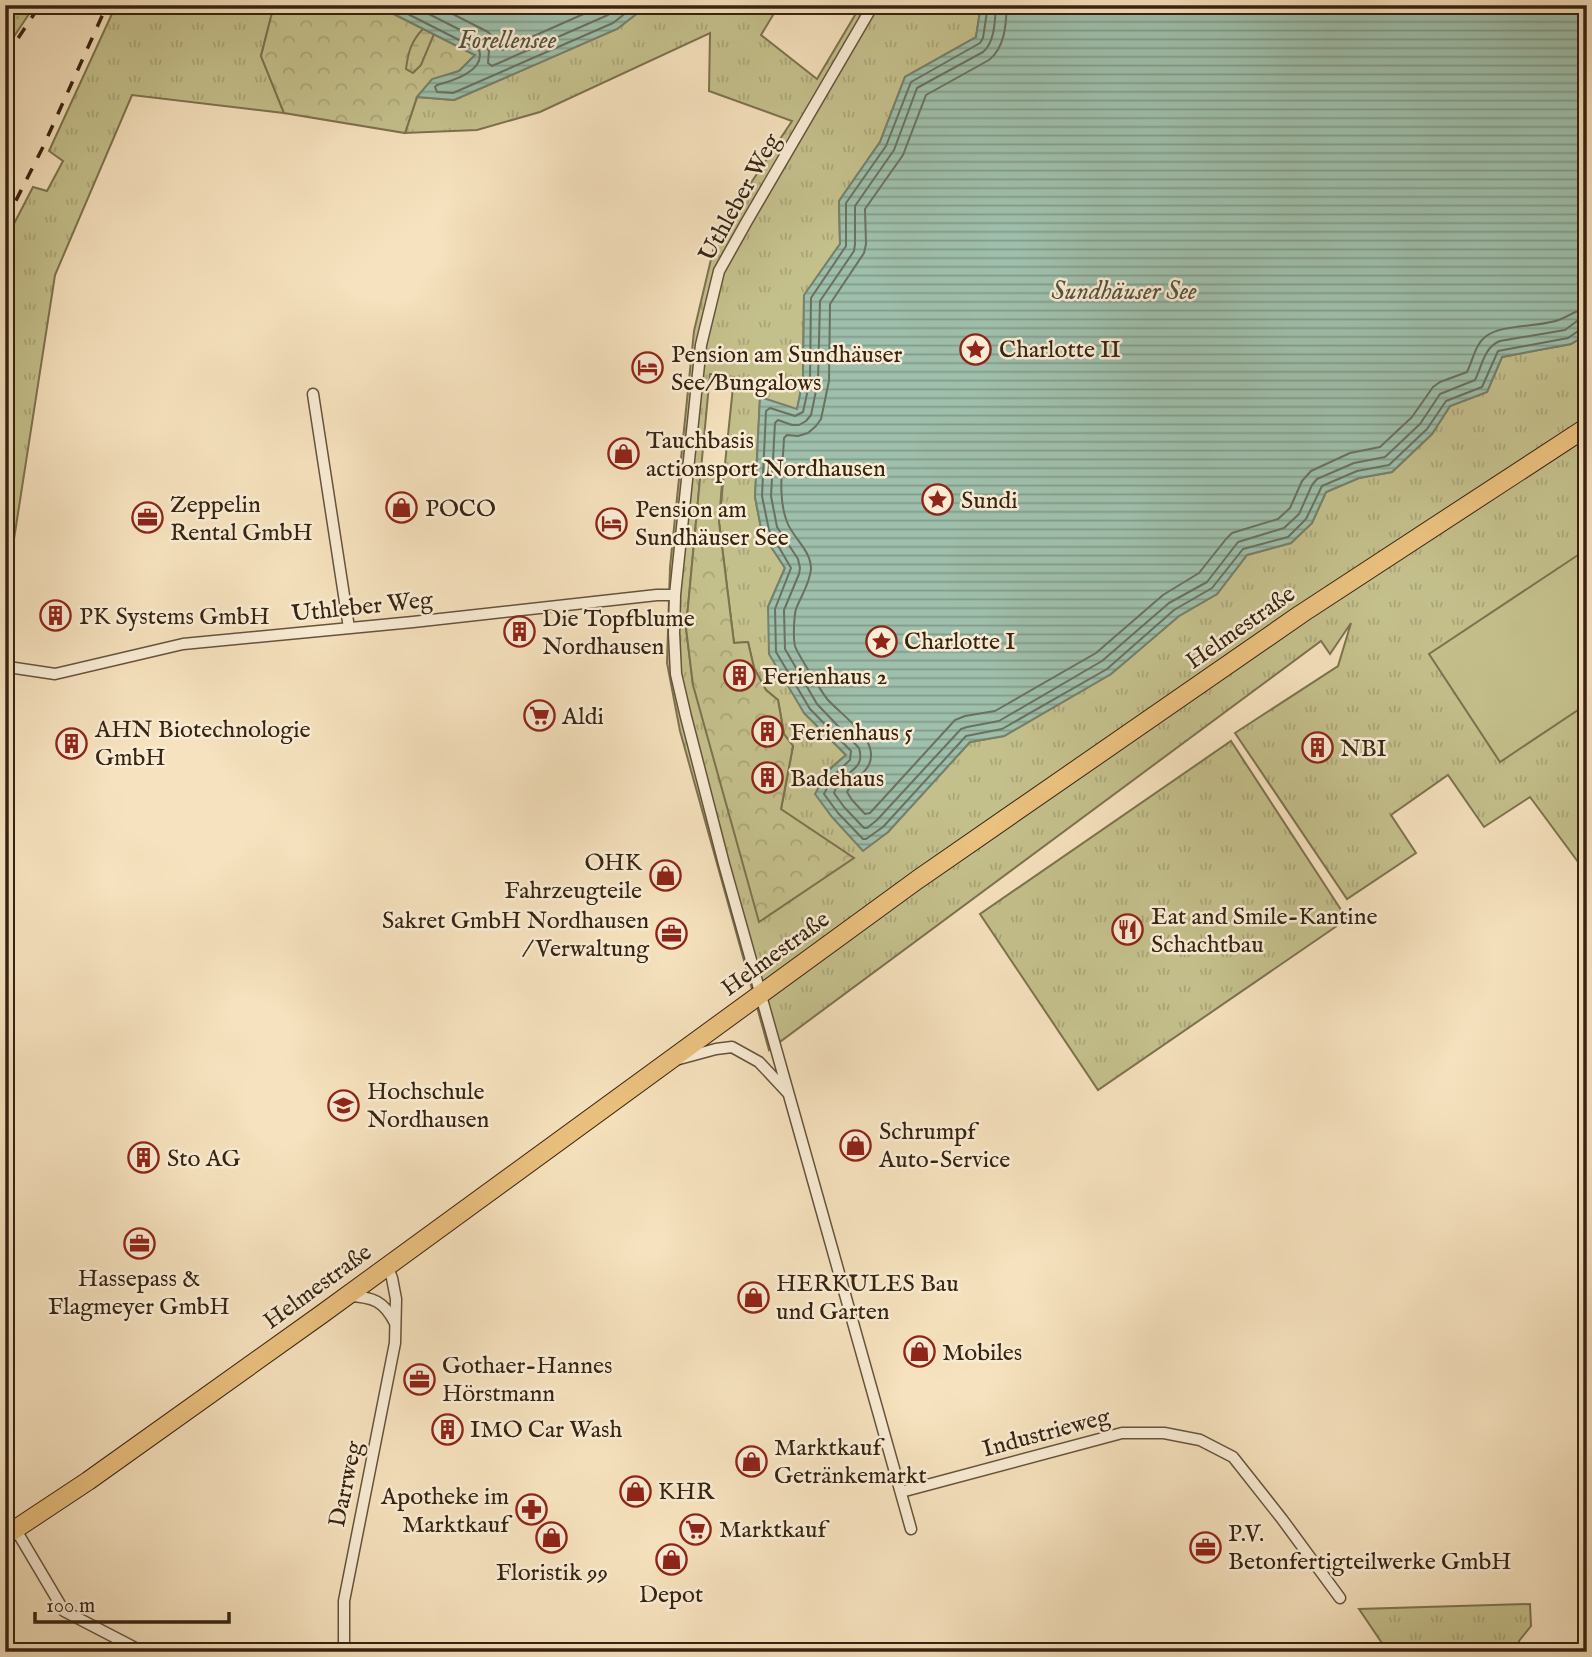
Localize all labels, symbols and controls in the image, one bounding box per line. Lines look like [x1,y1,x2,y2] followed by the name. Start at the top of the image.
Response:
[458,24,557,57] water label: Forellensee
[692,127,789,267] street label: Uthleber Weg
[1051,275,1197,308] water label: Sundhäuser See
[959,332,993,366] place icon: Charlotte II
[999,335,1121,366] place label: Charlotte II
[671,340,902,399] place label: Pension am Sundhäuser See/Bungalows
[631,351,665,385] hotel icon: Pension am Sundhäuser See/Bungalows
[646,426,886,485] place label: Tauchbasis actionsport Nordhausen
[606,437,640,471] shop icon: Tauchbasis actionsport Nordhausen
[921,483,955,517] place icon: Sundi
[961,486,1018,517] place label: Sundi
[170,490,313,549] place label: Zeppelin Rental GmbH
[385,491,419,525] shop icon: POCO
[425,494,496,525] place label: POCO
[635,495,789,554] place label: Pension am Sundhäuser See
[130,501,164,535] office icon: Zeppelin Rental GmbH
[595,506,629,540] hotel icon: Pension am Sundhäuser See
[1180,579,1302,677] street label: Helmestraße
[290,585,435,630] street label: Uthleber Weg
[39,599,73,633] building icon: PK Systems GmbH
[79,602,270,633] place label: PK Systems GmbH
[542,604,695,663] place label: Die Topfblume Nordhausen
[502,615,536,649] building icon: Die Topfblume Nordhausen
[864,624,898,658] place icon: Charlotte I
[904,627,1016,658] place label: Charlotte I
[722,659,756,693] building icon: Ferienhaus 2
[762,662,888,693] place label: Ferienhaus 2
[522,699,556,733] supermarket icon: Aldi
[561,702,604,733] place label: Aldi
[94,715,311,774] place label: AHN Biotechnologie GmbH
[750,715,784,749] building icon: Ferienhaus 5
[790,718,913,749] place label: Ferienhaus 5
[55,726,89,760] building icon: AHN Biotechnologie GmbH
[1300,731,1334,765] building icon: NBI
[1340,734,1387,765] place label: NBI
[750,761,784,795] building icon: Badehaus
[790,764,884,795] place label: Badehaus
[504,848,643,907] place label: OHK Fahrzeugteile
[648,859,682,893] shop icon: OHK Fahrzeugteile
[1151,902,1377,961] place label: Eat and Smile-Kantine Schachtbau
[716,904,836,1004] street label: Helmestraße
[382,906,650,965] place label: Sakret GmbH Nordhausen / Verwaltung
[1111,913,1145,947] restaurant icon: Eat and Smile-Kantine Schachtbau
[655,917,689,951] office icon: Sakret GmbH Nordhausen / Verwaltung
[367,1077,490,1136] place label: Hochschule Nordhausen
[327,1088,361,1122] school or university icon: Hochschule Nordhausen
[878,1117,1010,1176] place label: Schrumpf Auto-Service
[839,1128,873,1162] shop icon: Schrumpf Auto-Service
[127,1141,161,1175] building icon: Sto AG
[167,1144,241,1175] place label: Sto AG
[122,1227,156,1261] office icon: Hassepass & Flagmeyer GmbH
[258,1237,378,1337] street label: Helmestraße
[48,1264,230,1323] place label: Hassepass & Flagmeyer GmbH
[776,1269,959,1328] place label: HERKULES Bau und Garten
[736,1280,770,1314] shop icon: HERKULES Bau und Garten
[902,1335,936,1369] shop icon: Mobiles
[942,1338,1022,1369] place label: Mobiles
[442,1351,612,1410] place label: Gothaer-Hannes Hörstmann
[402,1362,436,1396] office icon: Gothaer-Hannes Hörstmann
[979,1401,1115,1465] street label: Industrieweg
[430,1412,464,1446] building icon: IMO Car Wash
[470,1415,623,1446] place label: IMO Car Wash
[774,1433,927,1492] place label: Marktkauf Getränkemarkt
[322,1438,371,1530] street label: Darrweg
[734,1444,768,1478] shop icon: Marktkauf Getränkemarkt
[618,1474,652,1508] shop icon: KHR
[658,1477,715,1508] place label: KHR
[380,1482,513,1541] place label: Apotheke im Marktkauf
[515,1493,549,1527] pharmacy icon: Apotheke im Marktkauf
[679,1512,713,1546] supermarket icon: Marktkauf
[719,1515,830,1546] place label: Marktkauf
[1228,1519,1512,1578] place label: P.V. Betonfertigteilwerke GmbH
[535,1521,569,1555] shop icon: Floristik 99
[1188,1530,1222,1564] office icon: P.V. Betonfertigteilwerke GmbH
[654,1543,688,1577] shop icon: Depot
[496,1558,608,1589] place label: Floristik 99
[35,1580,229,1624] scale bar
[639,1580,703,1611] place label: Depot
[46,1593,95,1620] text: 100 m

